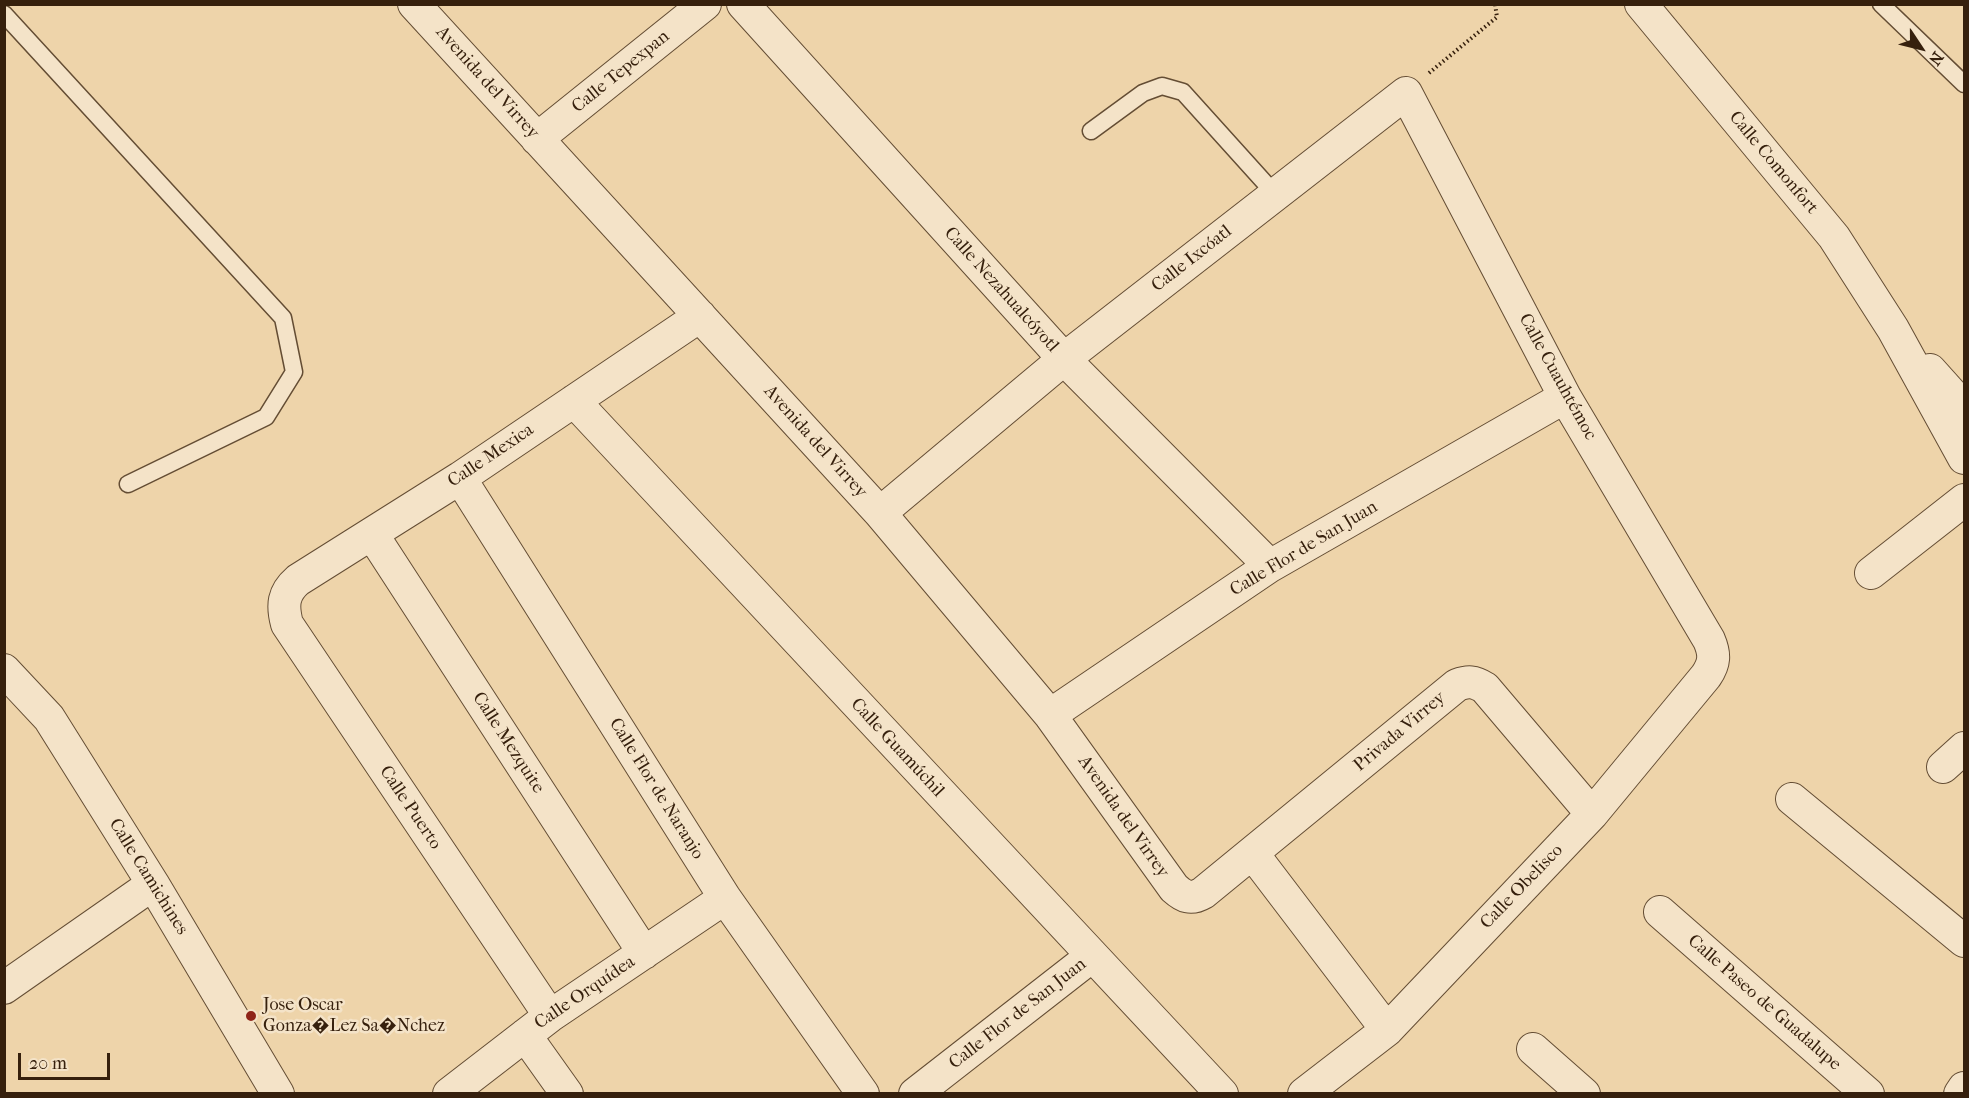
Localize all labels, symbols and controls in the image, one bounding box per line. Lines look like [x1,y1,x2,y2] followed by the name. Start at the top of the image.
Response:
[1891,18,1951,78] north arrow
[431,22,543,144] street label: Avenida del Virrey
[568,26,674,118] street label: Calle Tepexpan
[1925,48,1947,69] text: N
[1724,107,1822,219] street label: Calle Comonfort
[1148,221,1236,297] street label: Calle Ixcóatl
[939,223,1063,357] street label: Calle Nezahualcóyotl
[1513,310,1601,444] street label: Calle Cuauhtémoc
[759,381,871,503] street label: Avenida del Virrey
[444,419,538,493] street label: Calle Mexica
[1226,496,1382,602] street label: Calle Flor de San Juan
[1350,687,1450,777] street label: Privada Virrey
[467,688,549,798] street label: Calle Mezquite
[846,694,948,802] street label: Calle Guamúchil
[604,714,708,864] street label: Calle Flor de Naranjo
[1073,752,1173,882] street label: Avenida del Virrey
[374,762,446,854] street label: Calle Puerto
[104,815,192,939] street label: Calle Camichines
[1476,840,1568,934] street label: Calle Obelisco
[1683,930,1845,1076] street label: Calle Paseo de Guadalupe
[531,951,639,1035] street label: Calle Orquídea
[945,954,1091,1074] street label: Calle Flor de San Juan
[263,995,445,1038] place label: Jose Oscar Gonza�Lez Sa�Nchez
[244,1009,258,1023] marker: Jose Oscar Gonza�Lez Sa�Nchez
[21,1041,112,1079] scale bar
[29,1053,67,1074] text: 20 m

